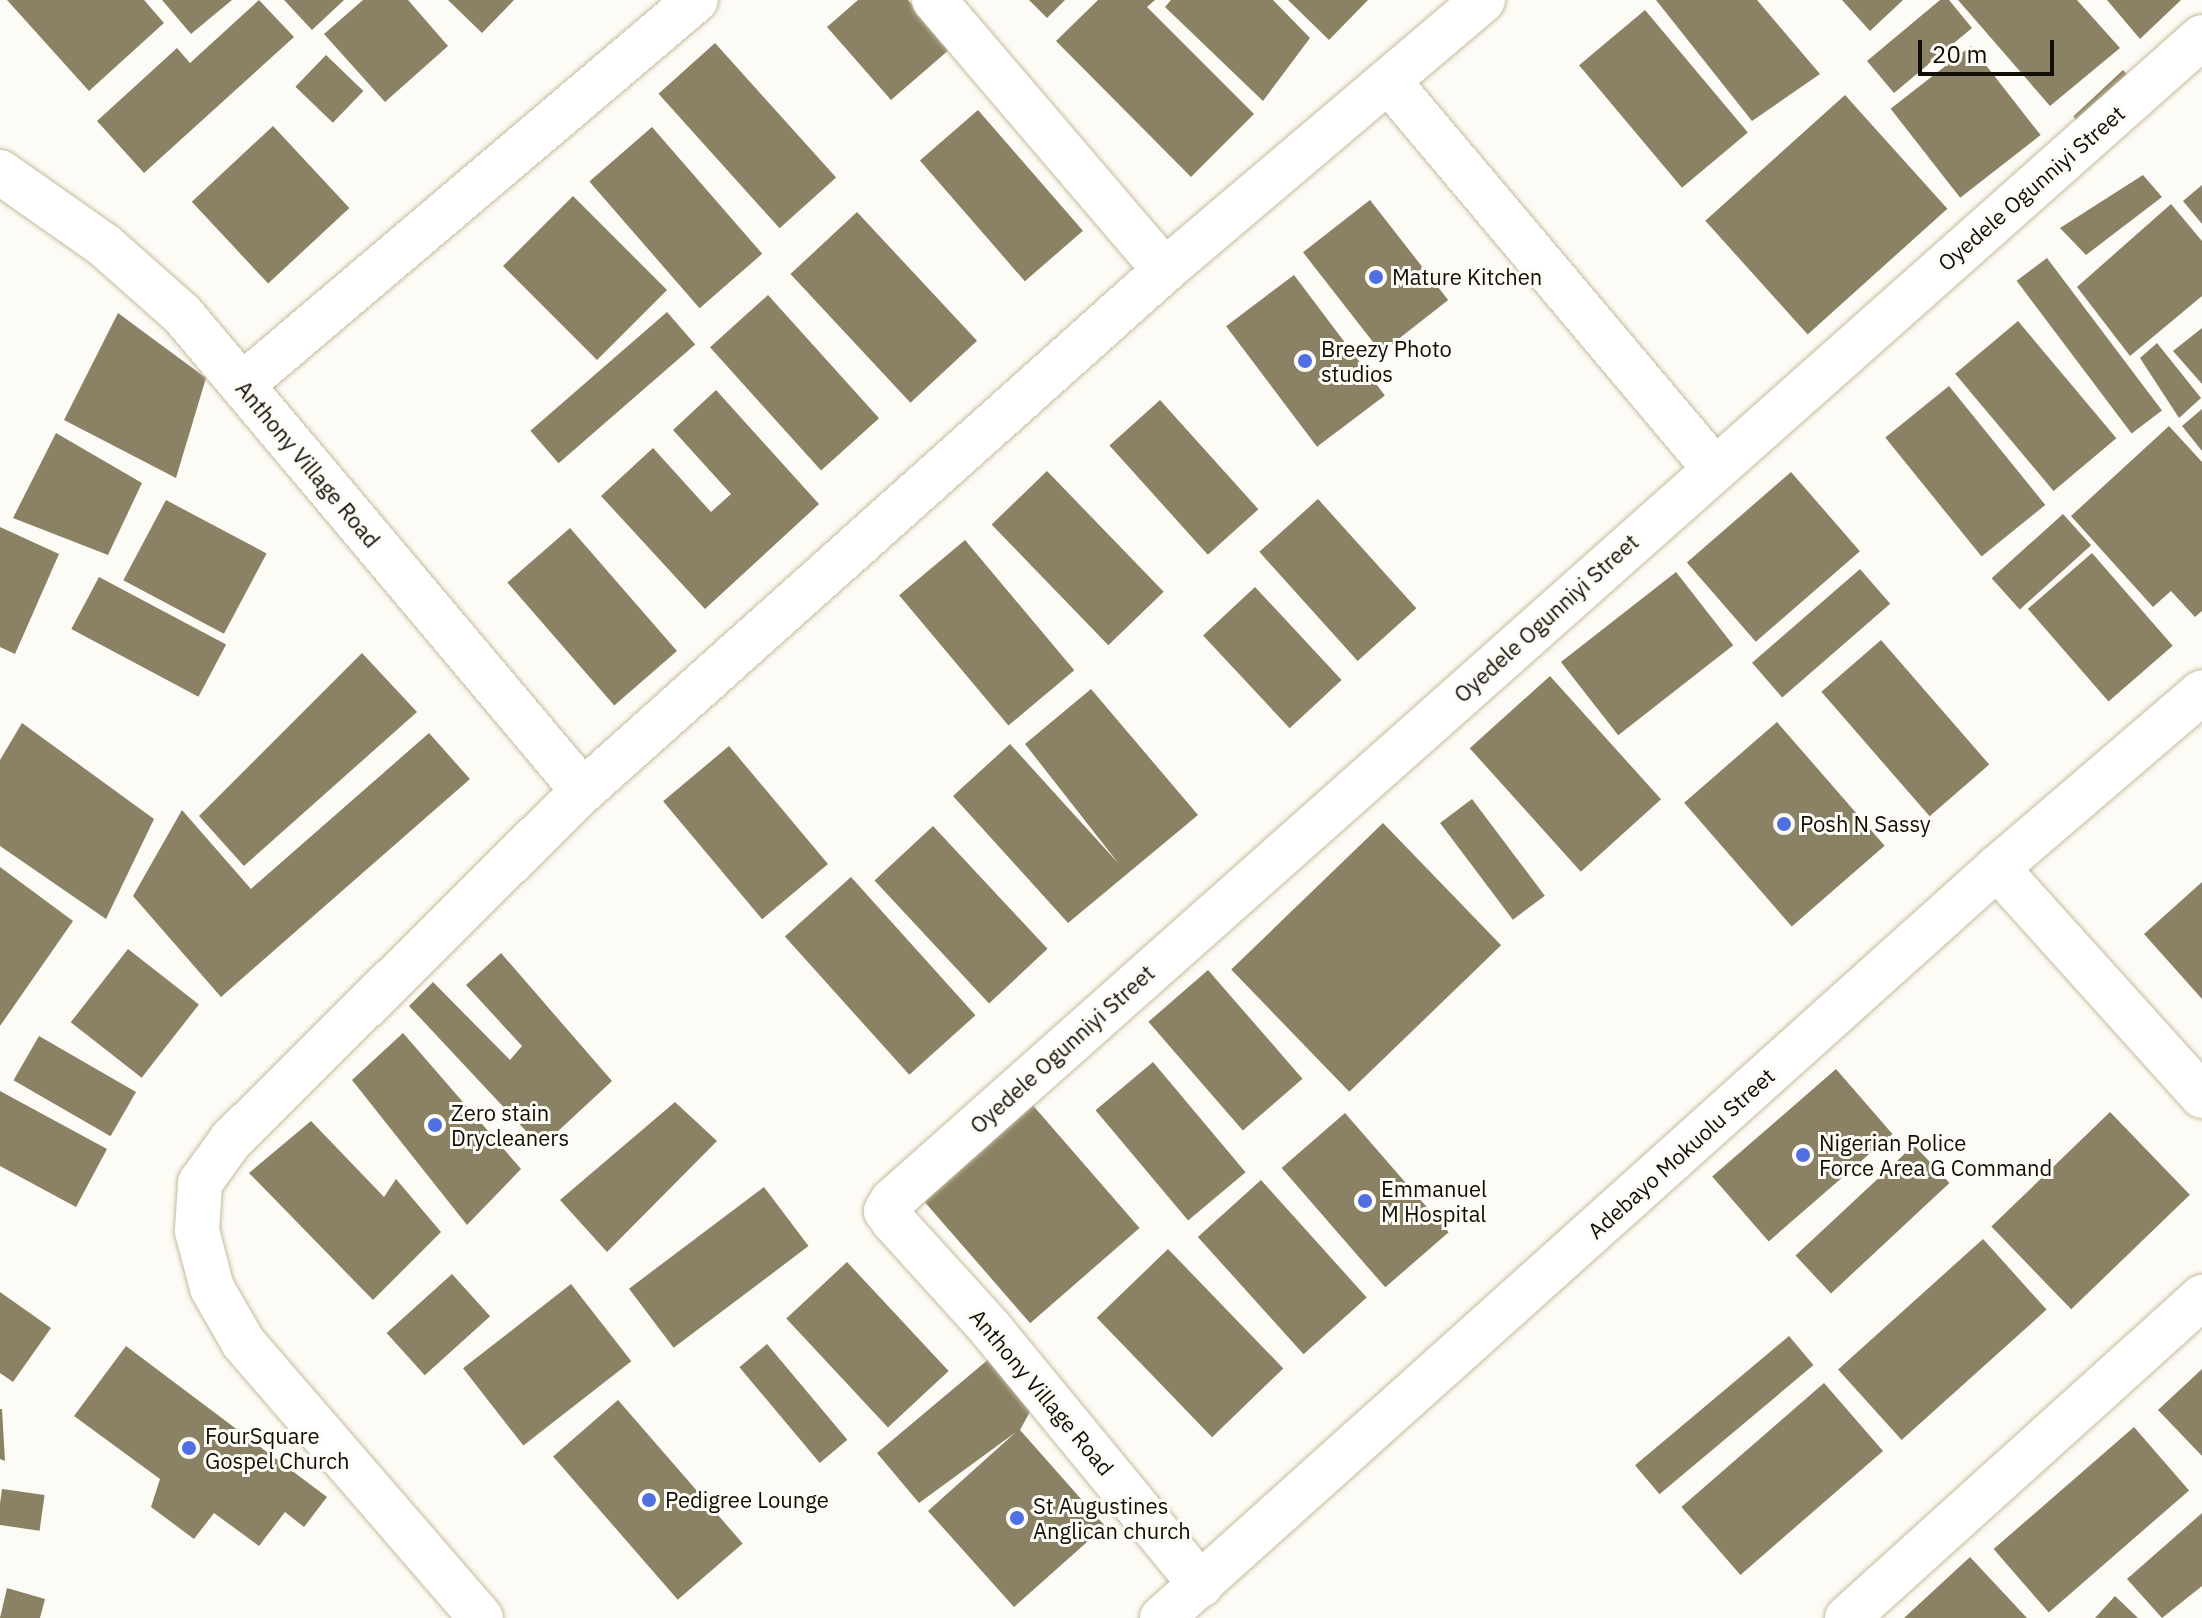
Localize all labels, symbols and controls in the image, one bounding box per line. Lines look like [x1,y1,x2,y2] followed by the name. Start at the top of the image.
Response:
[1922,24,2058,74] scale bar
[1932,38,1987,70] text: 20 m
[1932,100,2130,276] street label: Oyedele Ogunniyi Street
[1392,264,1542,290] place label: Mature Kitchen
[1367,268,1385,286] marker: Mature Kitchen
[1321,335,1452,386] place label: Breezy Photo studios
[1296,352,1314,370] marker: Breezy Photo studios
[231,375,385,553] street label: Anthony Village Road
[1448,528,1644,708] street label: Oyedele Ogunniyi Street
[1800,811,1931,837] place label: Posh N Sassy
[1775,815,1793,833] marker: Posh N Sassy
[964,959,1160,1139] street label: Oyedele Ogunniyi Street
[1582,1062,1780,1244] street label: Adebayo Mokuolu Street
[451,1099,569,1150] place label: Zero stain Drycleaners
[426,1116,444,1134] marker: Zero stain Drycleaners
[1819,1129,2052,1180] place label: Nigerian Police Force Area G Command
[1794,1146,1812,1164] marker: Nigerian Police Force Area G Command
[1381,1175,1487,1226] place label: Emmanuel M Hospital
[1356,1192,1374,1210] marker: Emmanuel M Hospital
[965,1303,1119,1481] street label: Anthony Village Road
[205,1422,350,1474] place label: FourSquare Gospel Church
[180,1439,198,1457] marker: FourSquare Gospel Church
[665,1487,829,1513] place label: Pedigree Lounge
[640,1491,658,1509] marker: Pedigree Lounge
[1033,1492,1191,1544] place label: St Augustines Anglican church
[1008,1509,1026,1527] marker: St Augustines Anglican church

